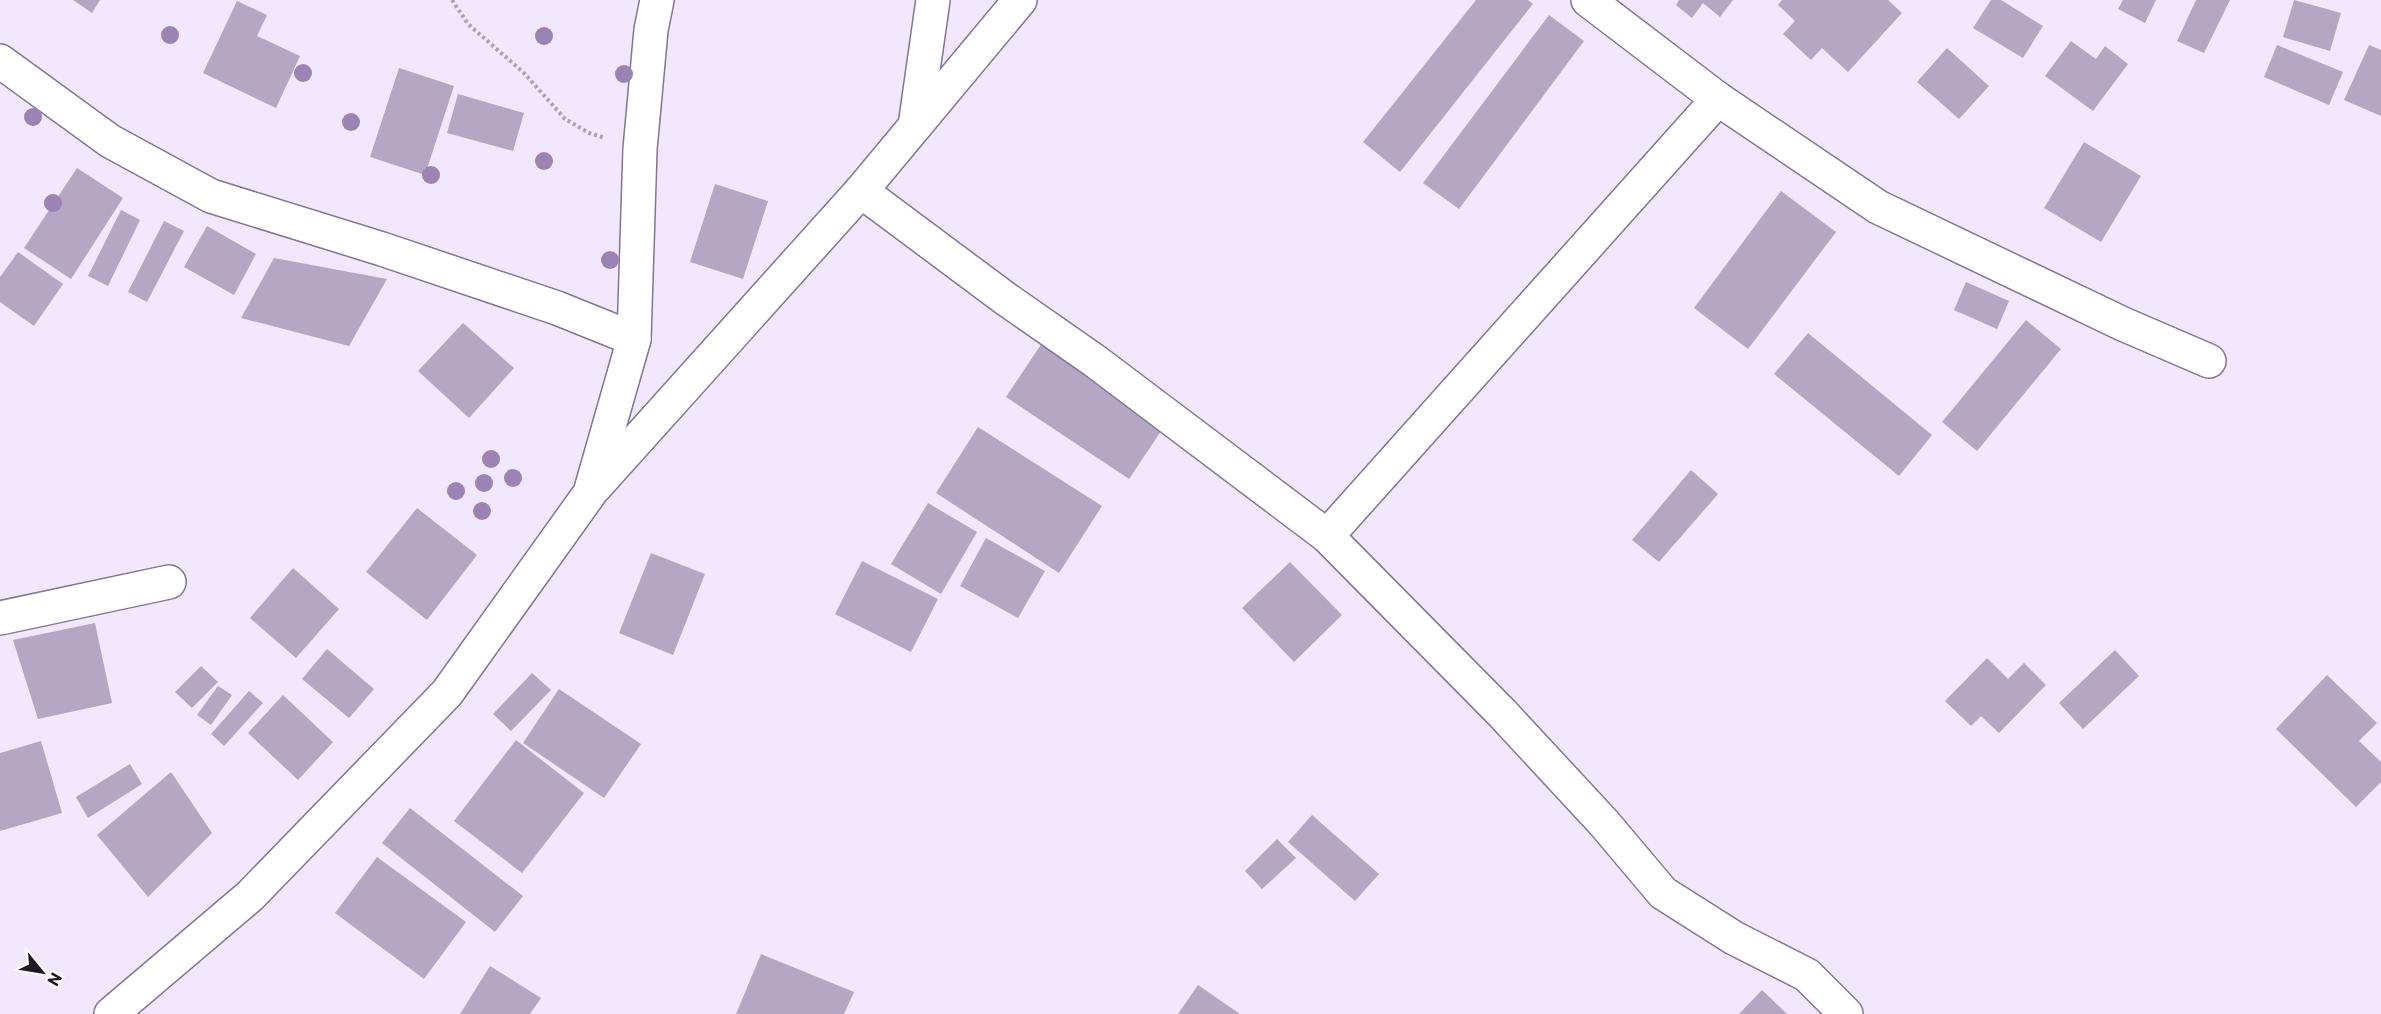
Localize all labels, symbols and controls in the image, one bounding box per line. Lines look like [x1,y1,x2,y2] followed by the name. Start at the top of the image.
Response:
[12,942,72,1002] north arrow
[44,970,67,990] text: N

